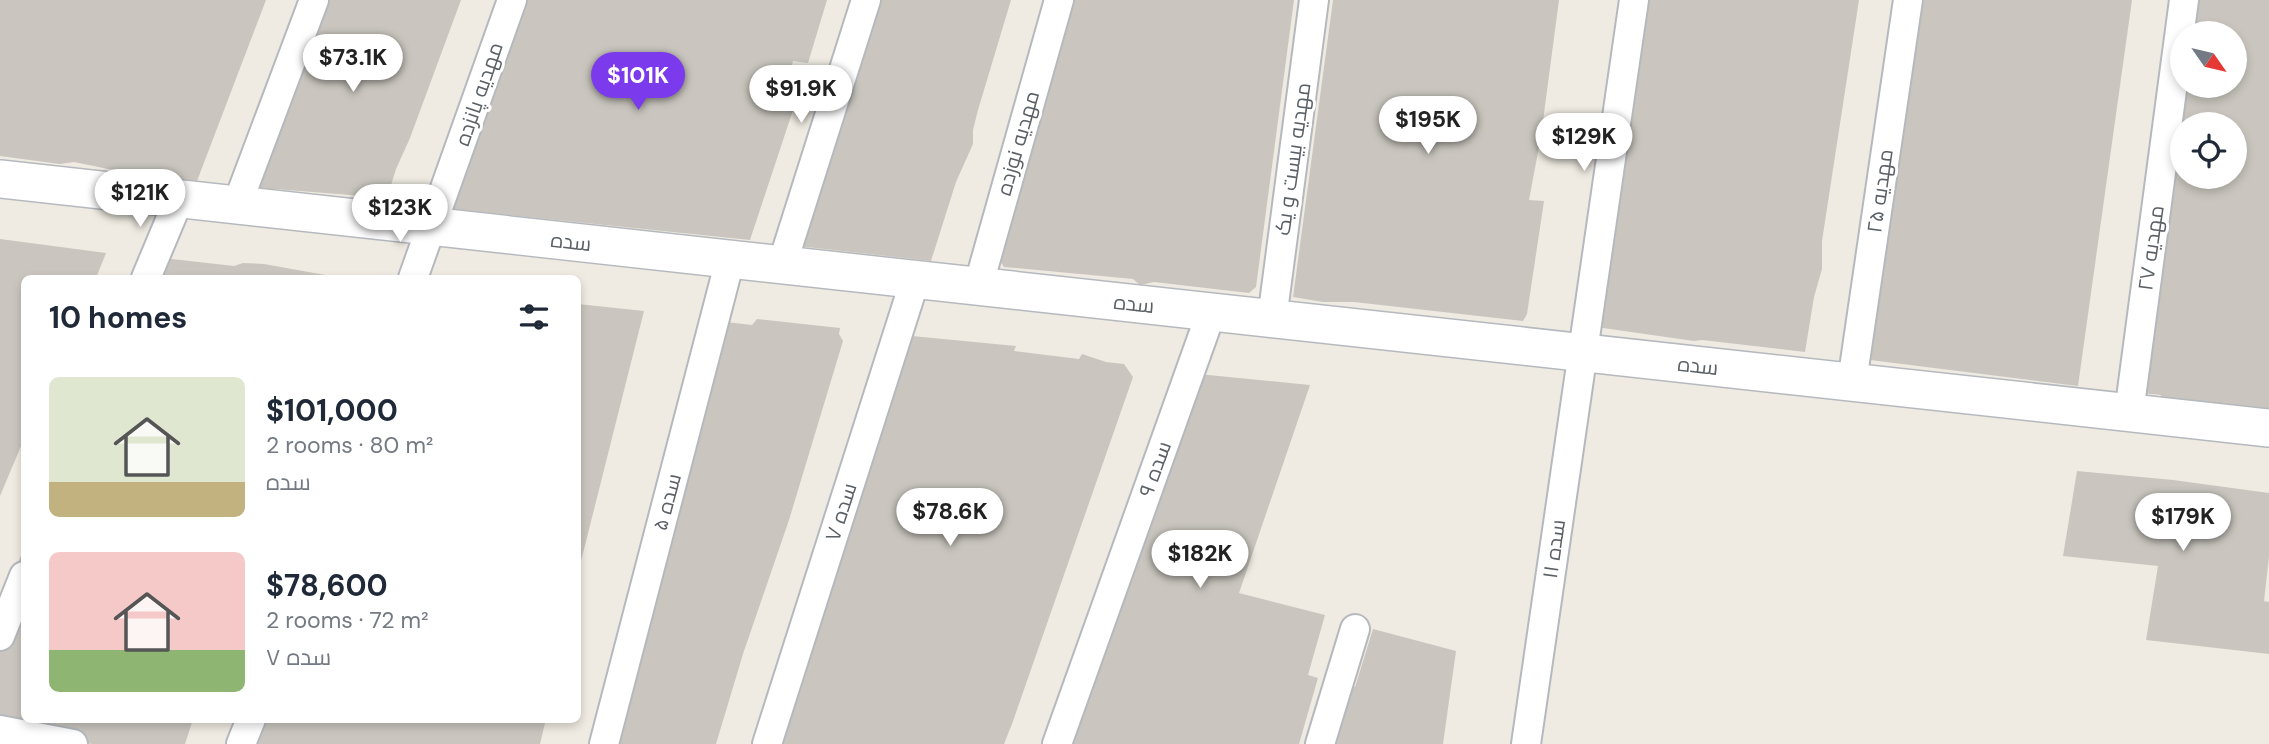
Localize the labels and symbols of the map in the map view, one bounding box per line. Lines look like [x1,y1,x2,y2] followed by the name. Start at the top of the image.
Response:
[2170,21,2247,98] north arrow
[296,34,410,94] pin: $73.1K
[448,38,510,150] street label: مهدیه پانزده
[589,52,687,112] pin: $101K
[744,66,858,125] pin: $91.9K
[1268,81,1318,237] street label: مهدیه بیست و یک
[990,87,1046,199] street label: مهدیه نوزده
[1379,96,1477,156] pin: $195K
[1535,114,1633,173] pin: $129K
[1860,147,1900,235] street label: مهدیه ۲۵
[91,170,189,229] pin: $121K
[351,184,449,244] pin: $123K
[2131,203,2171,293] street label: مهدیه ۲۷
[549,226,593,258] street label: سده
[1112,288,1156,320] street label: سده
[1676,350,1720,382] street label: سده
[1132,437,1178,501] street label: سده ۹
[646,470,688,534] street label: سده ۵
[818,479,864,545] street label: سده ۷
[893,489,1007,548] pin: $78.6K
[2134,494,2232,553] pin: $179K
[1536,518,1572,580] street label: سده ۱۱
[1151,530,1249,590] pin: $182K

